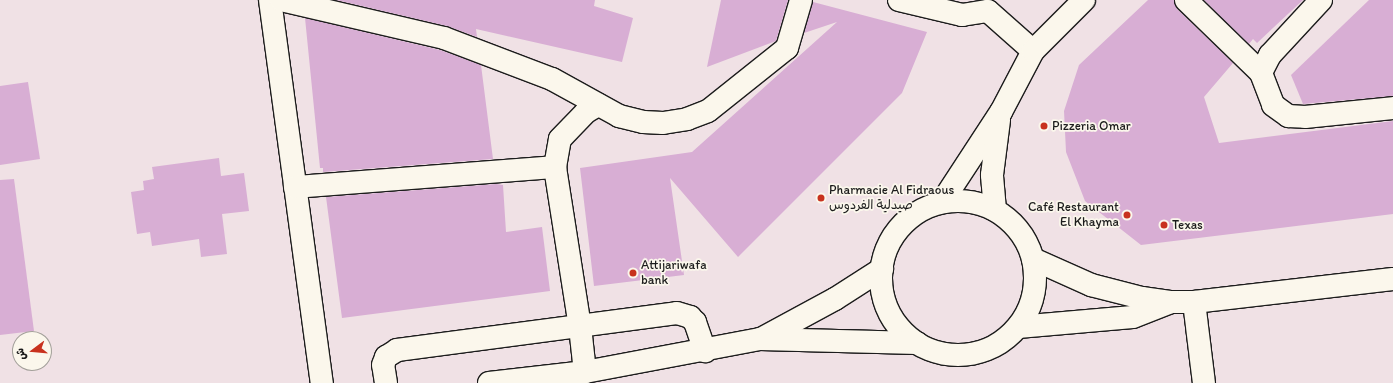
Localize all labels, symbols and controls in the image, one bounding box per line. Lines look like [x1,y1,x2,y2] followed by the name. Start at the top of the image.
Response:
[1052,118,1131,134] place label: Pizzeria Omar
[1039,121,1049,131] marker: Pizzeria Omar
[829,183,954,214] place label: Pharmacie Al Fidraous صيدلية الفردوس
[816,193,826,203] marker: Pharmacie Al Fidraous صيدلية الفردوس
[1028,200,1119,231] place label: Café Restaurant El Khayma
[1122,210,1132,220] marker: Café Restaurant El Khayma
[1172,217,1203,233] place label: Texas
[1159,220,1169,230] marker: Texas
[641,258,707,289] place label: Attijariwafa bank
[628,268,638,278] marker: Attijariwafa bank
[12,331,52,371] north arrow
[13,347,29,362] text: ش

